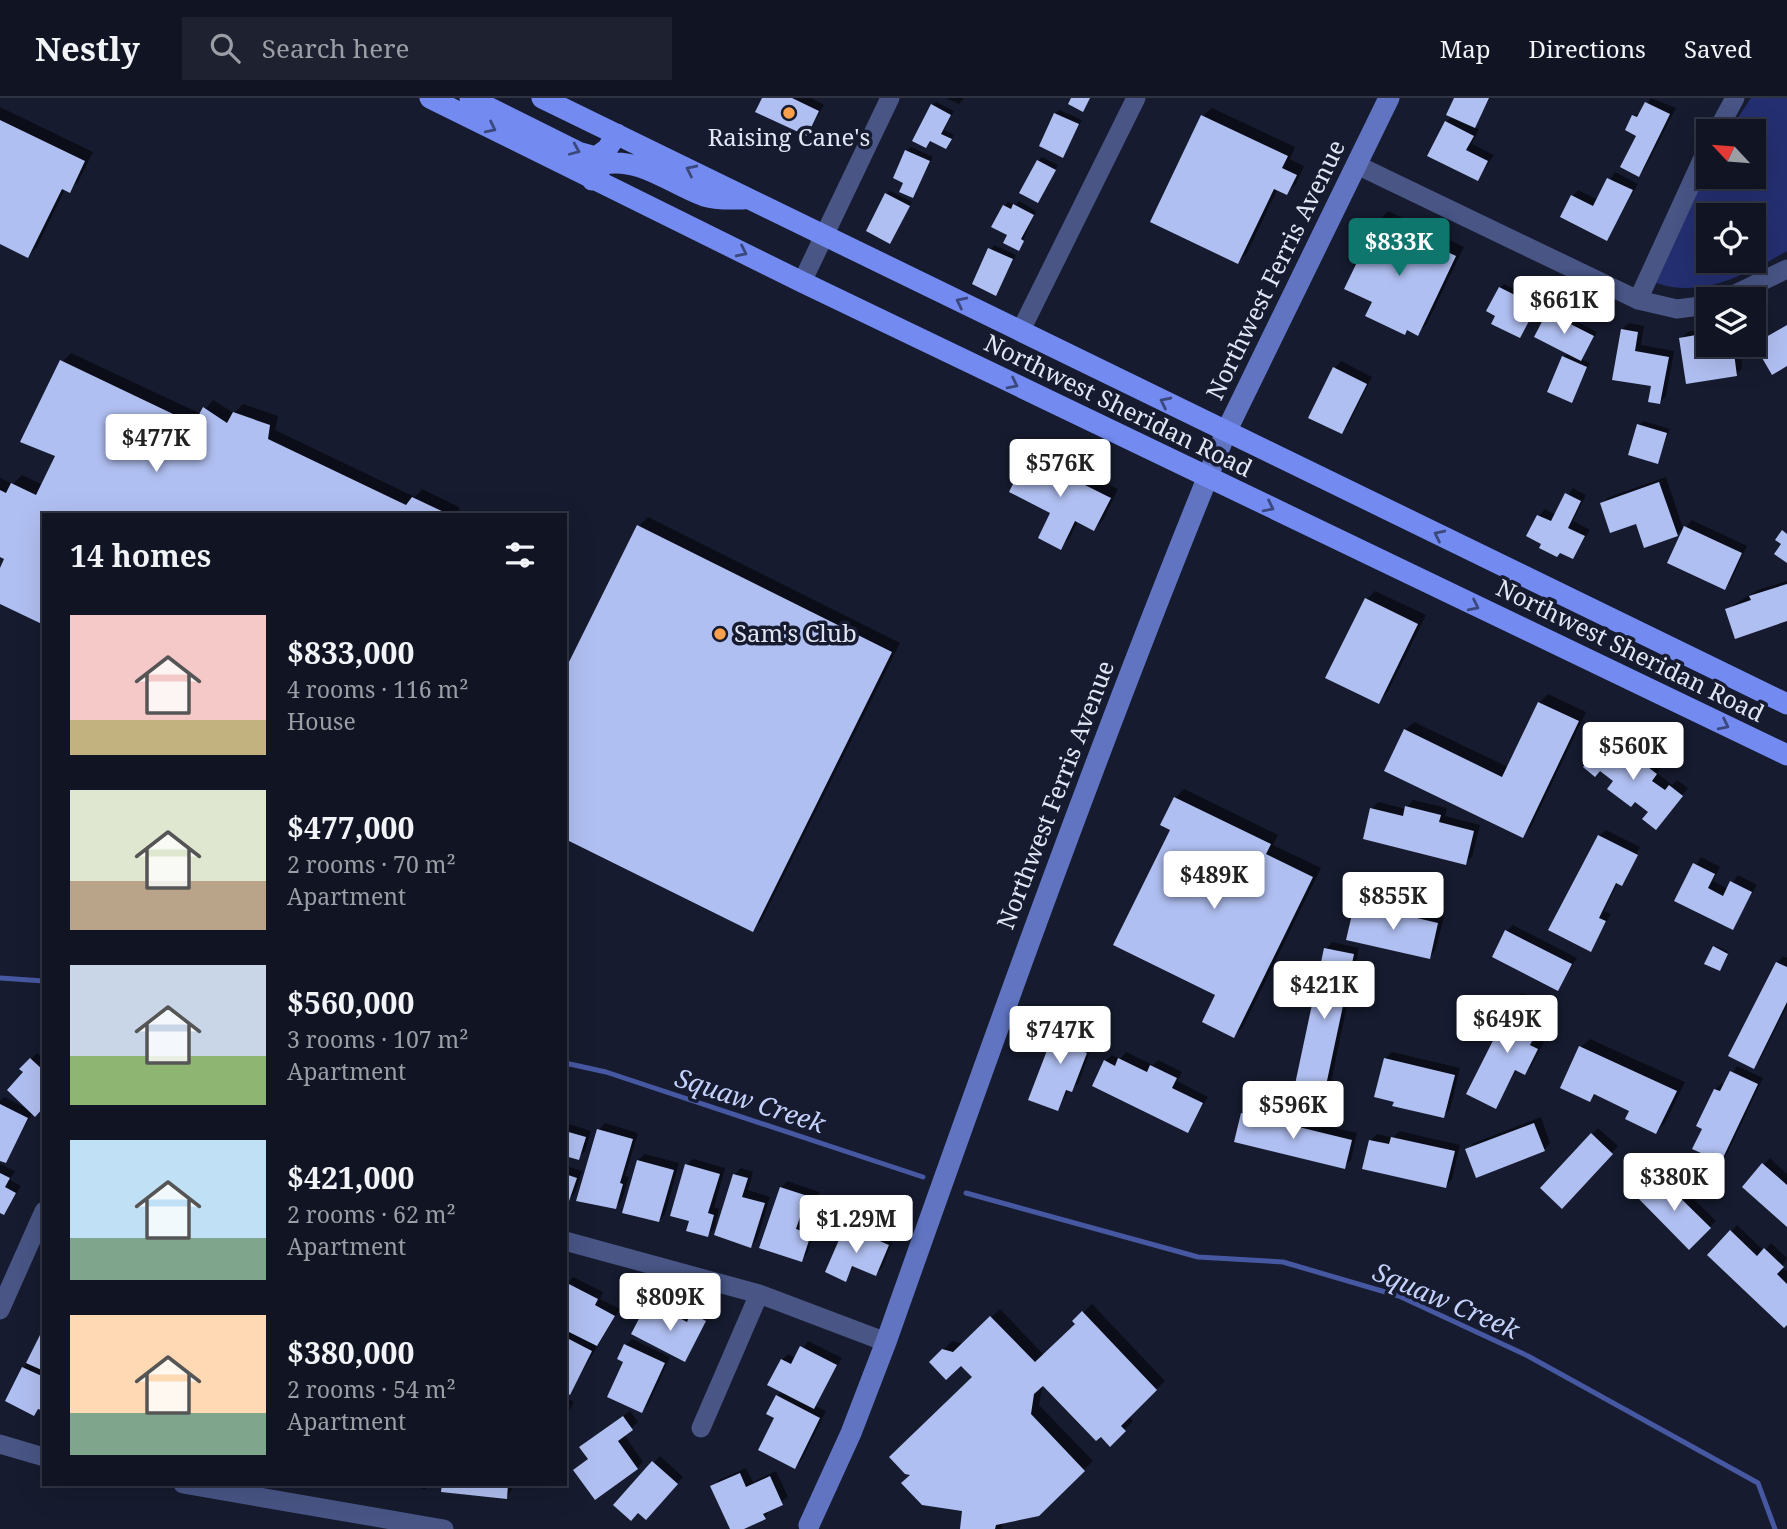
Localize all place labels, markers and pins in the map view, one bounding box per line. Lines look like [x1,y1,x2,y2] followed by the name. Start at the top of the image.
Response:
[781,105,797,121] marker: Raising Cane's
[708,120,870,153] place label: Raising Cane's
[1350,218,1448,278] pin: $833K
[1515,276,1613,336] pin: $661K
[107,414,205,474] pin: $477K
[1011,440,1109,499] pin: $576K
[734,616,857,649] place label: Sam's Club
[712,626,728,642] marker: Sam's Club
[1584,722,1682,782] pin: $560K
[1165,852,1263,911] pin: $489K
[1344,872,1442,932] pin: $855K
[1275,962,1373,1021] pin: $421K
[1458,996,1556,1055] pin: $649K
[1011,1006,1109,1066] pin: $747K
[1244,1082,1342,1141] pin: $596K
[1625,1154,1723,1213] pin: $380K
[799,1196,913,1255] pin: $1.29M
[621,1274,719,1333] pin: $809K

